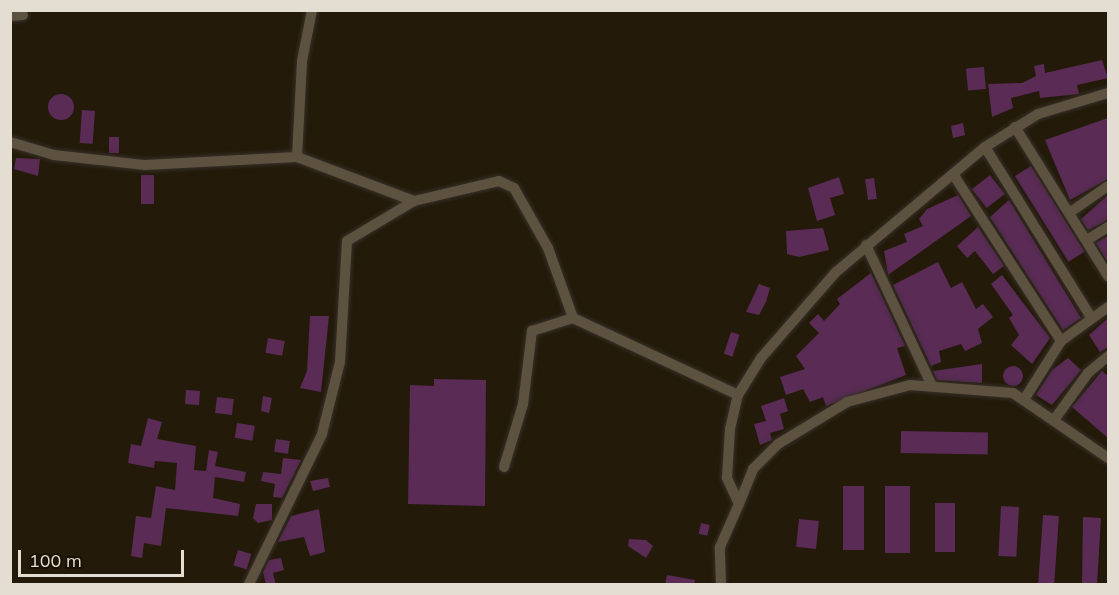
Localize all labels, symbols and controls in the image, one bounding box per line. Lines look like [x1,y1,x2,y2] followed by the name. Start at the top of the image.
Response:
[21,538,188,576] scale bar
[29,549,82,572] text: 100 m

